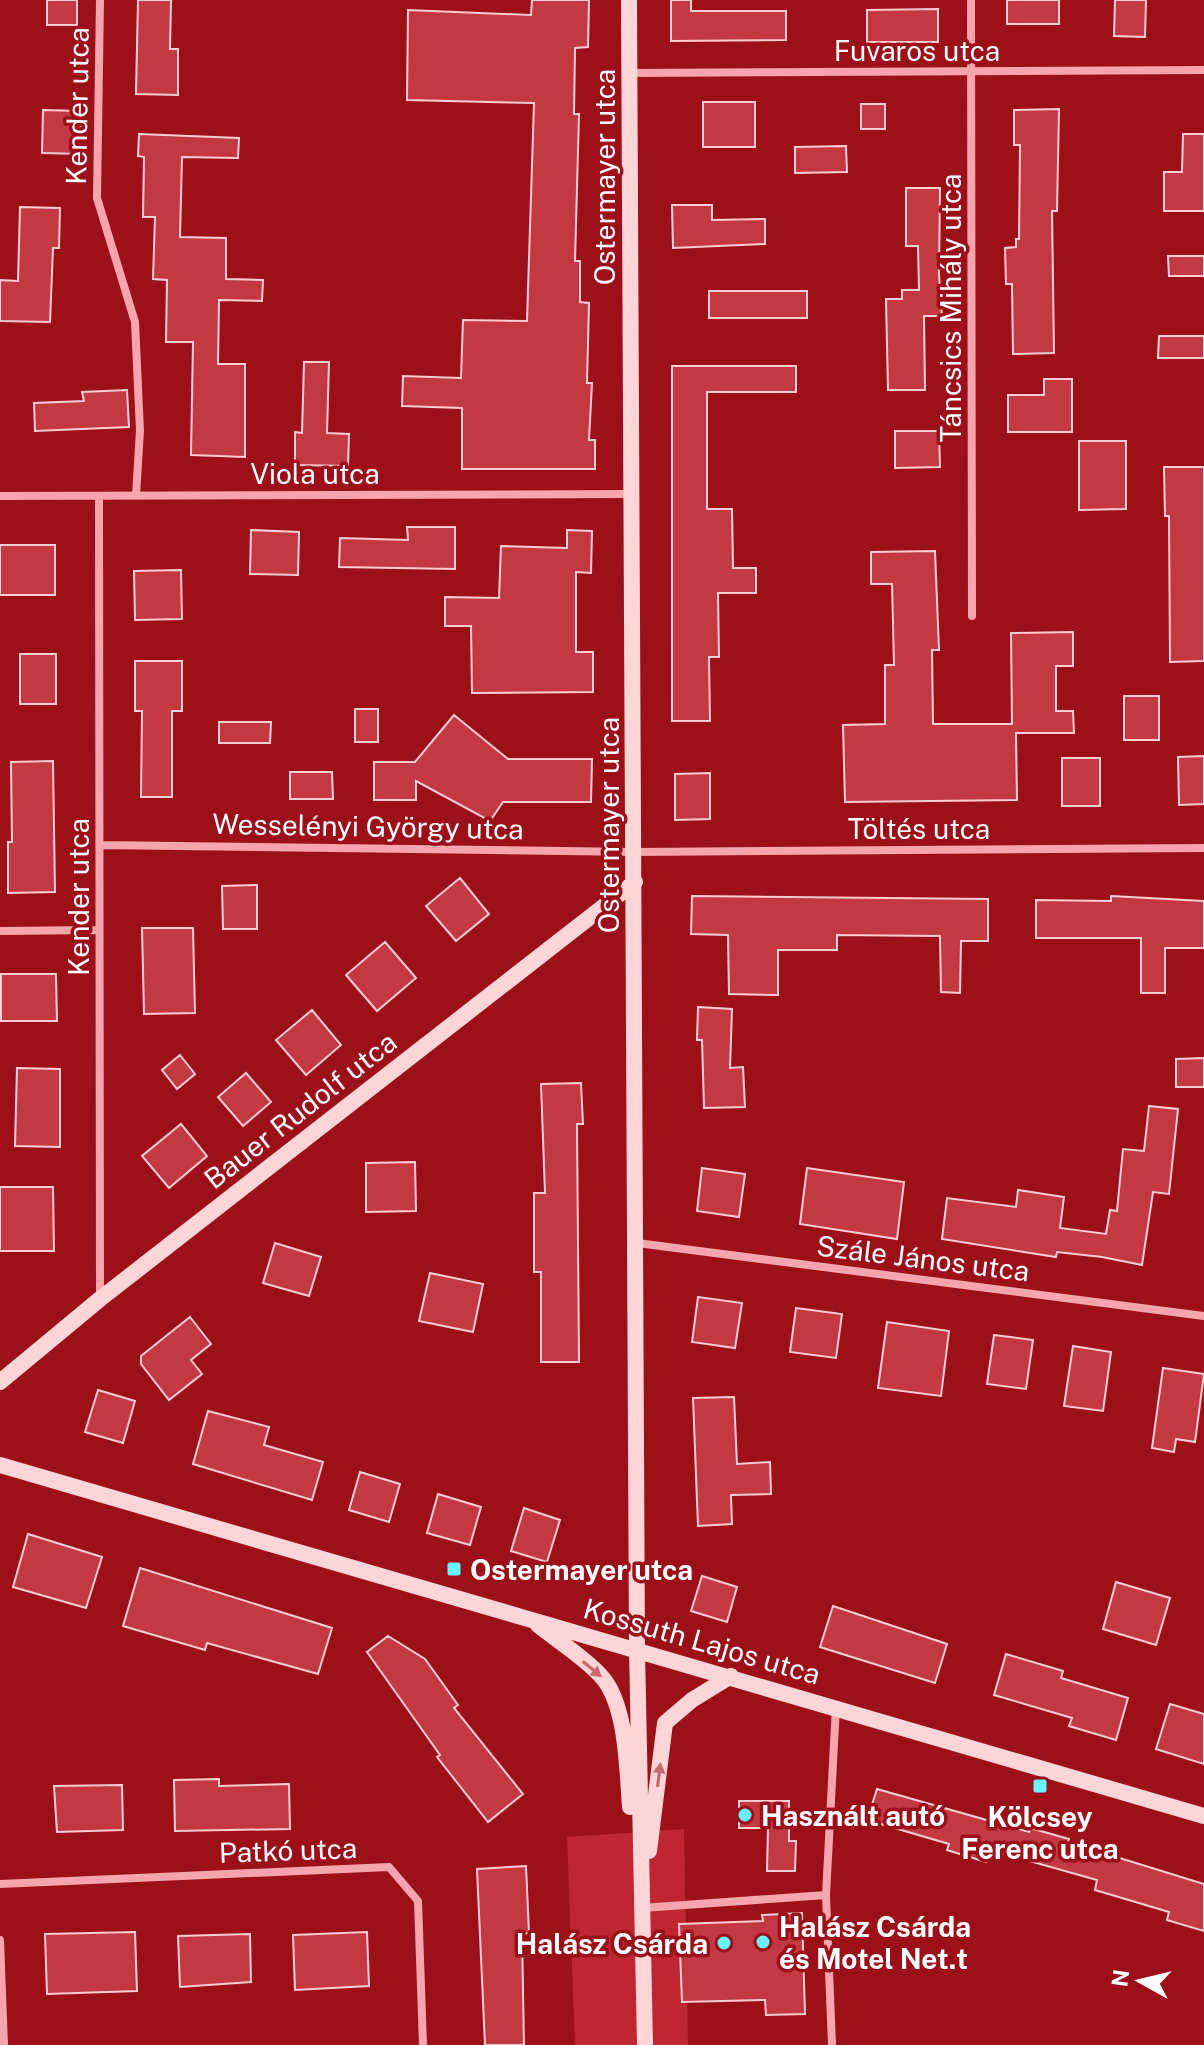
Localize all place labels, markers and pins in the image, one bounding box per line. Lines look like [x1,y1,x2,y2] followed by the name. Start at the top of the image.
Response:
[470,1553,693,1586] place label: Ostermayer utca
[445,1560,463,1578] marker: Ostermayer utca
[1031,1777,1049,1795] marker: Kölcsey Ferenc utca
[761,1799,945,1832] place label: Használt autó
[961,1800,1119,1865] place label: Kölcsey Ferenc utca
[736,1806,754,1824] marker: Használt autó
[779,1910,971,1975] place label: Halász Csárda és Motel Net.t
[516,1927,708,1960] place label: Halász Csárda
[754,1933,772,1951] marker: Halász Csárda és Motel Net.t
[715,1934,733,1952] marker: Halász Csárda

